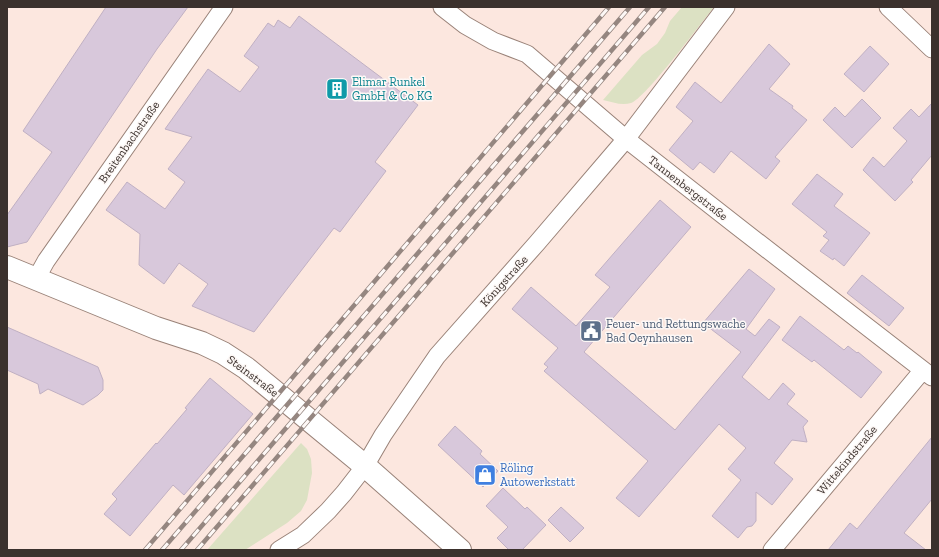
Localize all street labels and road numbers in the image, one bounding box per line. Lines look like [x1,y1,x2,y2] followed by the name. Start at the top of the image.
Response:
[96,98,163,186] street label: Breitenbachstraße
[646,153,731,224] street label: Tannenbergstraße
[477,252,531,310] street label: Königstraße
[225,352,282,400] street label: Steinstraße
[814,422,880,497] street label: Wittekindstraße

